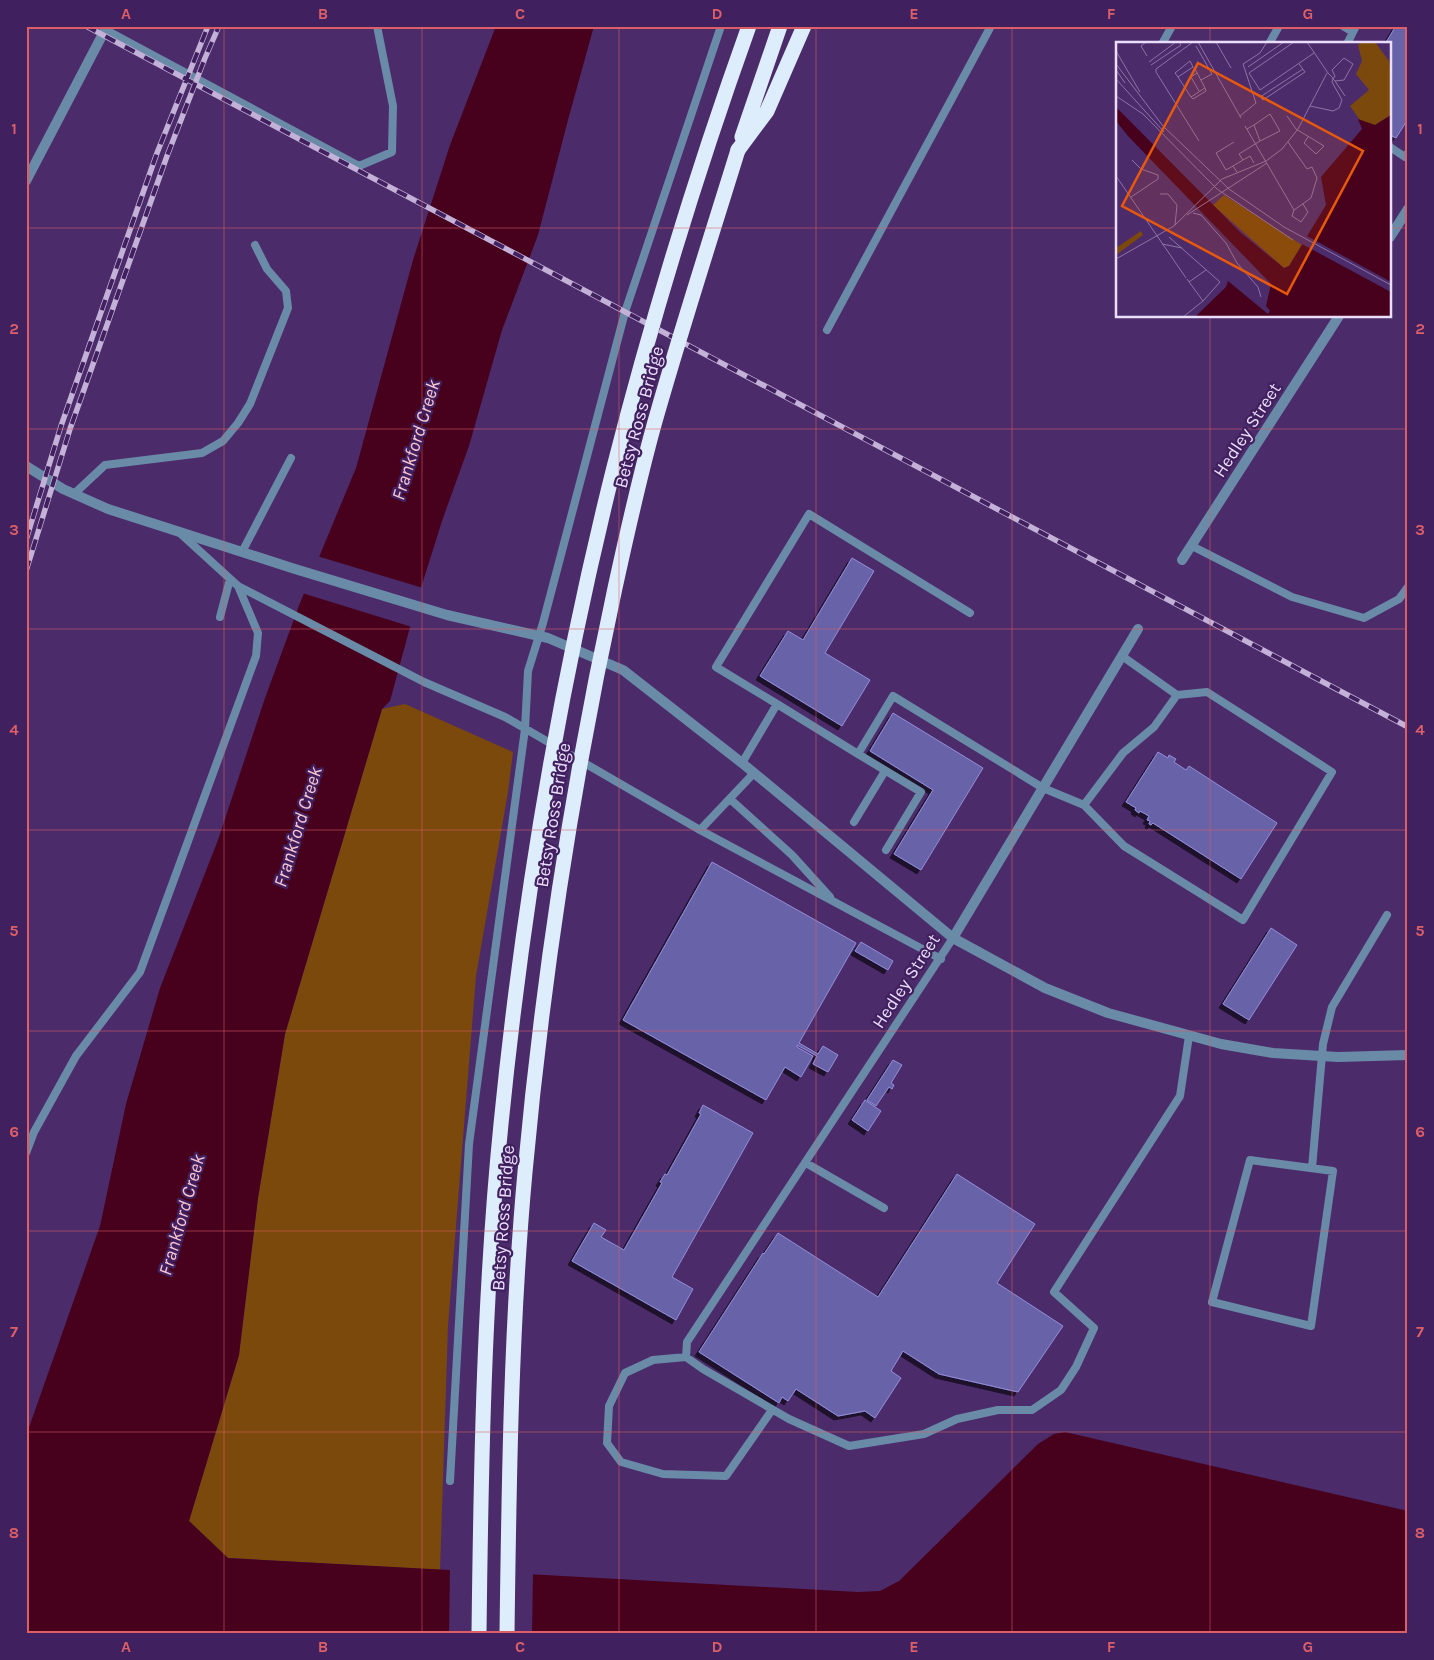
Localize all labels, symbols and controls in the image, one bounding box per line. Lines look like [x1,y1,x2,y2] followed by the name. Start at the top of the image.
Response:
[121,4,131,23] text: A
[318,4,328,23] text: B
[515,4,525,23] text: C
[712,4,723,23] text: D
[909,4,919,23] text: E
[1107,4,1116,23] text: F
[1303,4,1313,23] text: G
[1116,42,1392,318] inset map
[11,119,17,138] text: 1
[1417,119,1423,138] text: 1
[9,319,19,338] text: 2
[1415,319,1425,338] text: 2
[609,344,669,490] street label: Betsy Ross Bridge
[387,377,445,503] water label: Frankford Creek
[1208,378,1286,481] street label: Hedley Street
[9,520,19,539] text: 3
[1415,520,1425,539] text: 3
[9,720,19,739] text: 4
[1415,720,1425,739] text: 4
[531,741,575,889] street label: Betsy Ross Bridge
[269,764,327,890] water label: Frankford Creek
[9,921,19,940] text: 5
[1415,921,1425,940] text: 5
[867,929,945,1032] street label: Hedley Street
[9,1122,19,1141] text: 6
[1415,1122,1425,1141] text: 6
[487,1144,519,1292] street label: Betsy Ross Bridge
[154,1152,210,1278] water label: Frankford Creek
[10,1322,18,1341] text: 7
[1416,1322,1424,1341] text: 7
[9,1523,19,1542] text: 8
[1415,1523,1425,1542] text: 8
[121,1637,131,1656] text: A
[318,1637,328,1656] text: B
[515,1637,525,1656] text: C
[712,1637,723,1656] text: D
[909,1637,919,1656] text: E
[1107,1637,1116,1656] text: F
[1303,1637,1313,1656] text: G

